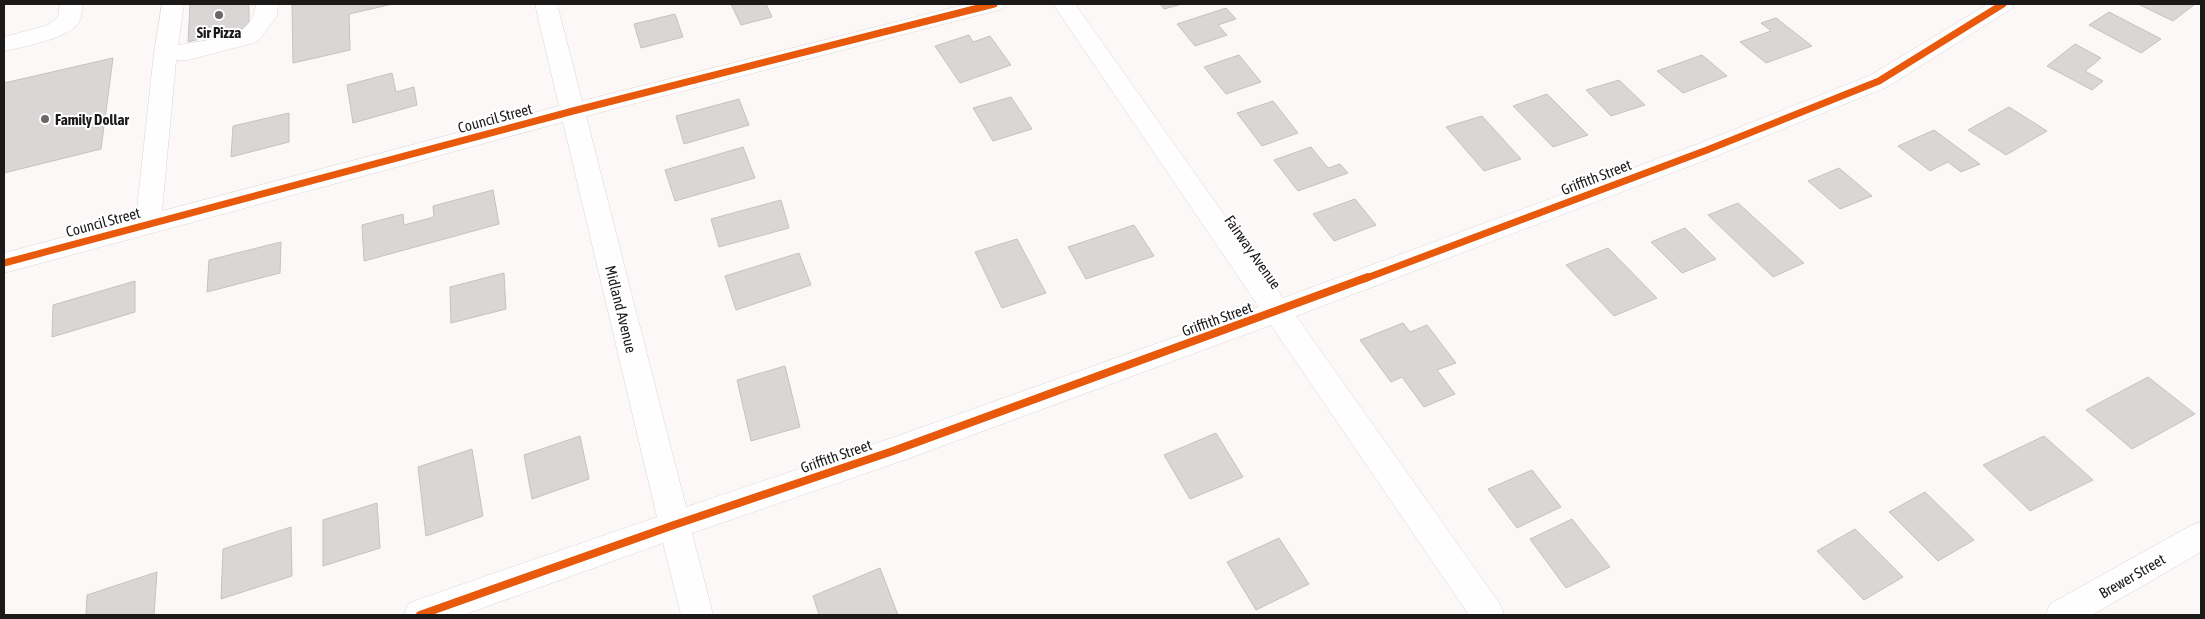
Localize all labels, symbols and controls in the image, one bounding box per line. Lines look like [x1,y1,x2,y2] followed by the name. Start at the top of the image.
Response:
[213,9,225,21] marker: Sir Pizza
[197,24,241,41] place label: Sir Pizza
[456,100,534,136] street label: Council Street
[55,111,129,128] place label: Family Dollar
[39,113,51,125] marker: Family Dollar
[1558,156,1634,198] street label: Griffith Street
[64,204,142,240] street label: Council Street
[1221,212,1285,292] street label: Fairway Avenue
[602,264,640,355] street label: Midland Avenue
[1179,298,1255,340] street label: Griffith Street
[798,436,874,476] street label: Griffith Street
[2096,550,2168,602] street label: Brewer Street

